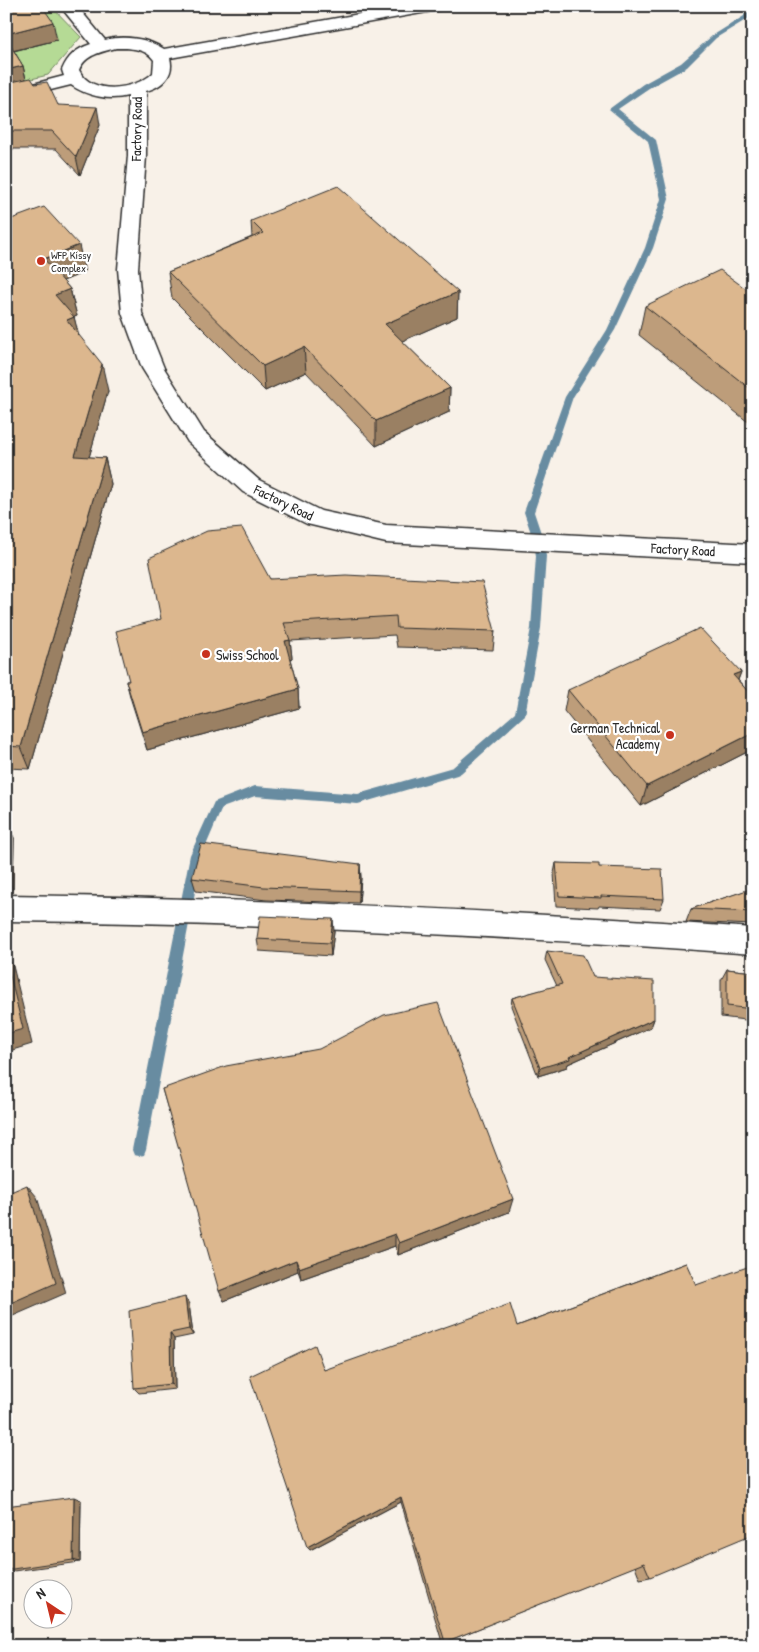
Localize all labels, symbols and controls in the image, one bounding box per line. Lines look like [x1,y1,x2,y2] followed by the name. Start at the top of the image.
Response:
[126,96,147,162] street label: Factory Road
[51,248,91,275] place label: WFP Kissy Complex
[35,255,47,267] marker: WFP Kissy Complex
[250,479,317,526] street label: Factory Road
[649,538,716,561] street label: Factory Road
[216,645,279,664] place label: Swiss School
[200,648,212,660] marker: Swiss School
[570,718,660,754] place label: German Technical Academy
[664,729,676,741] marker: German Technical Academy
[22,1580,72,1630] north arrow
[32,1583,49,1603] text: N

